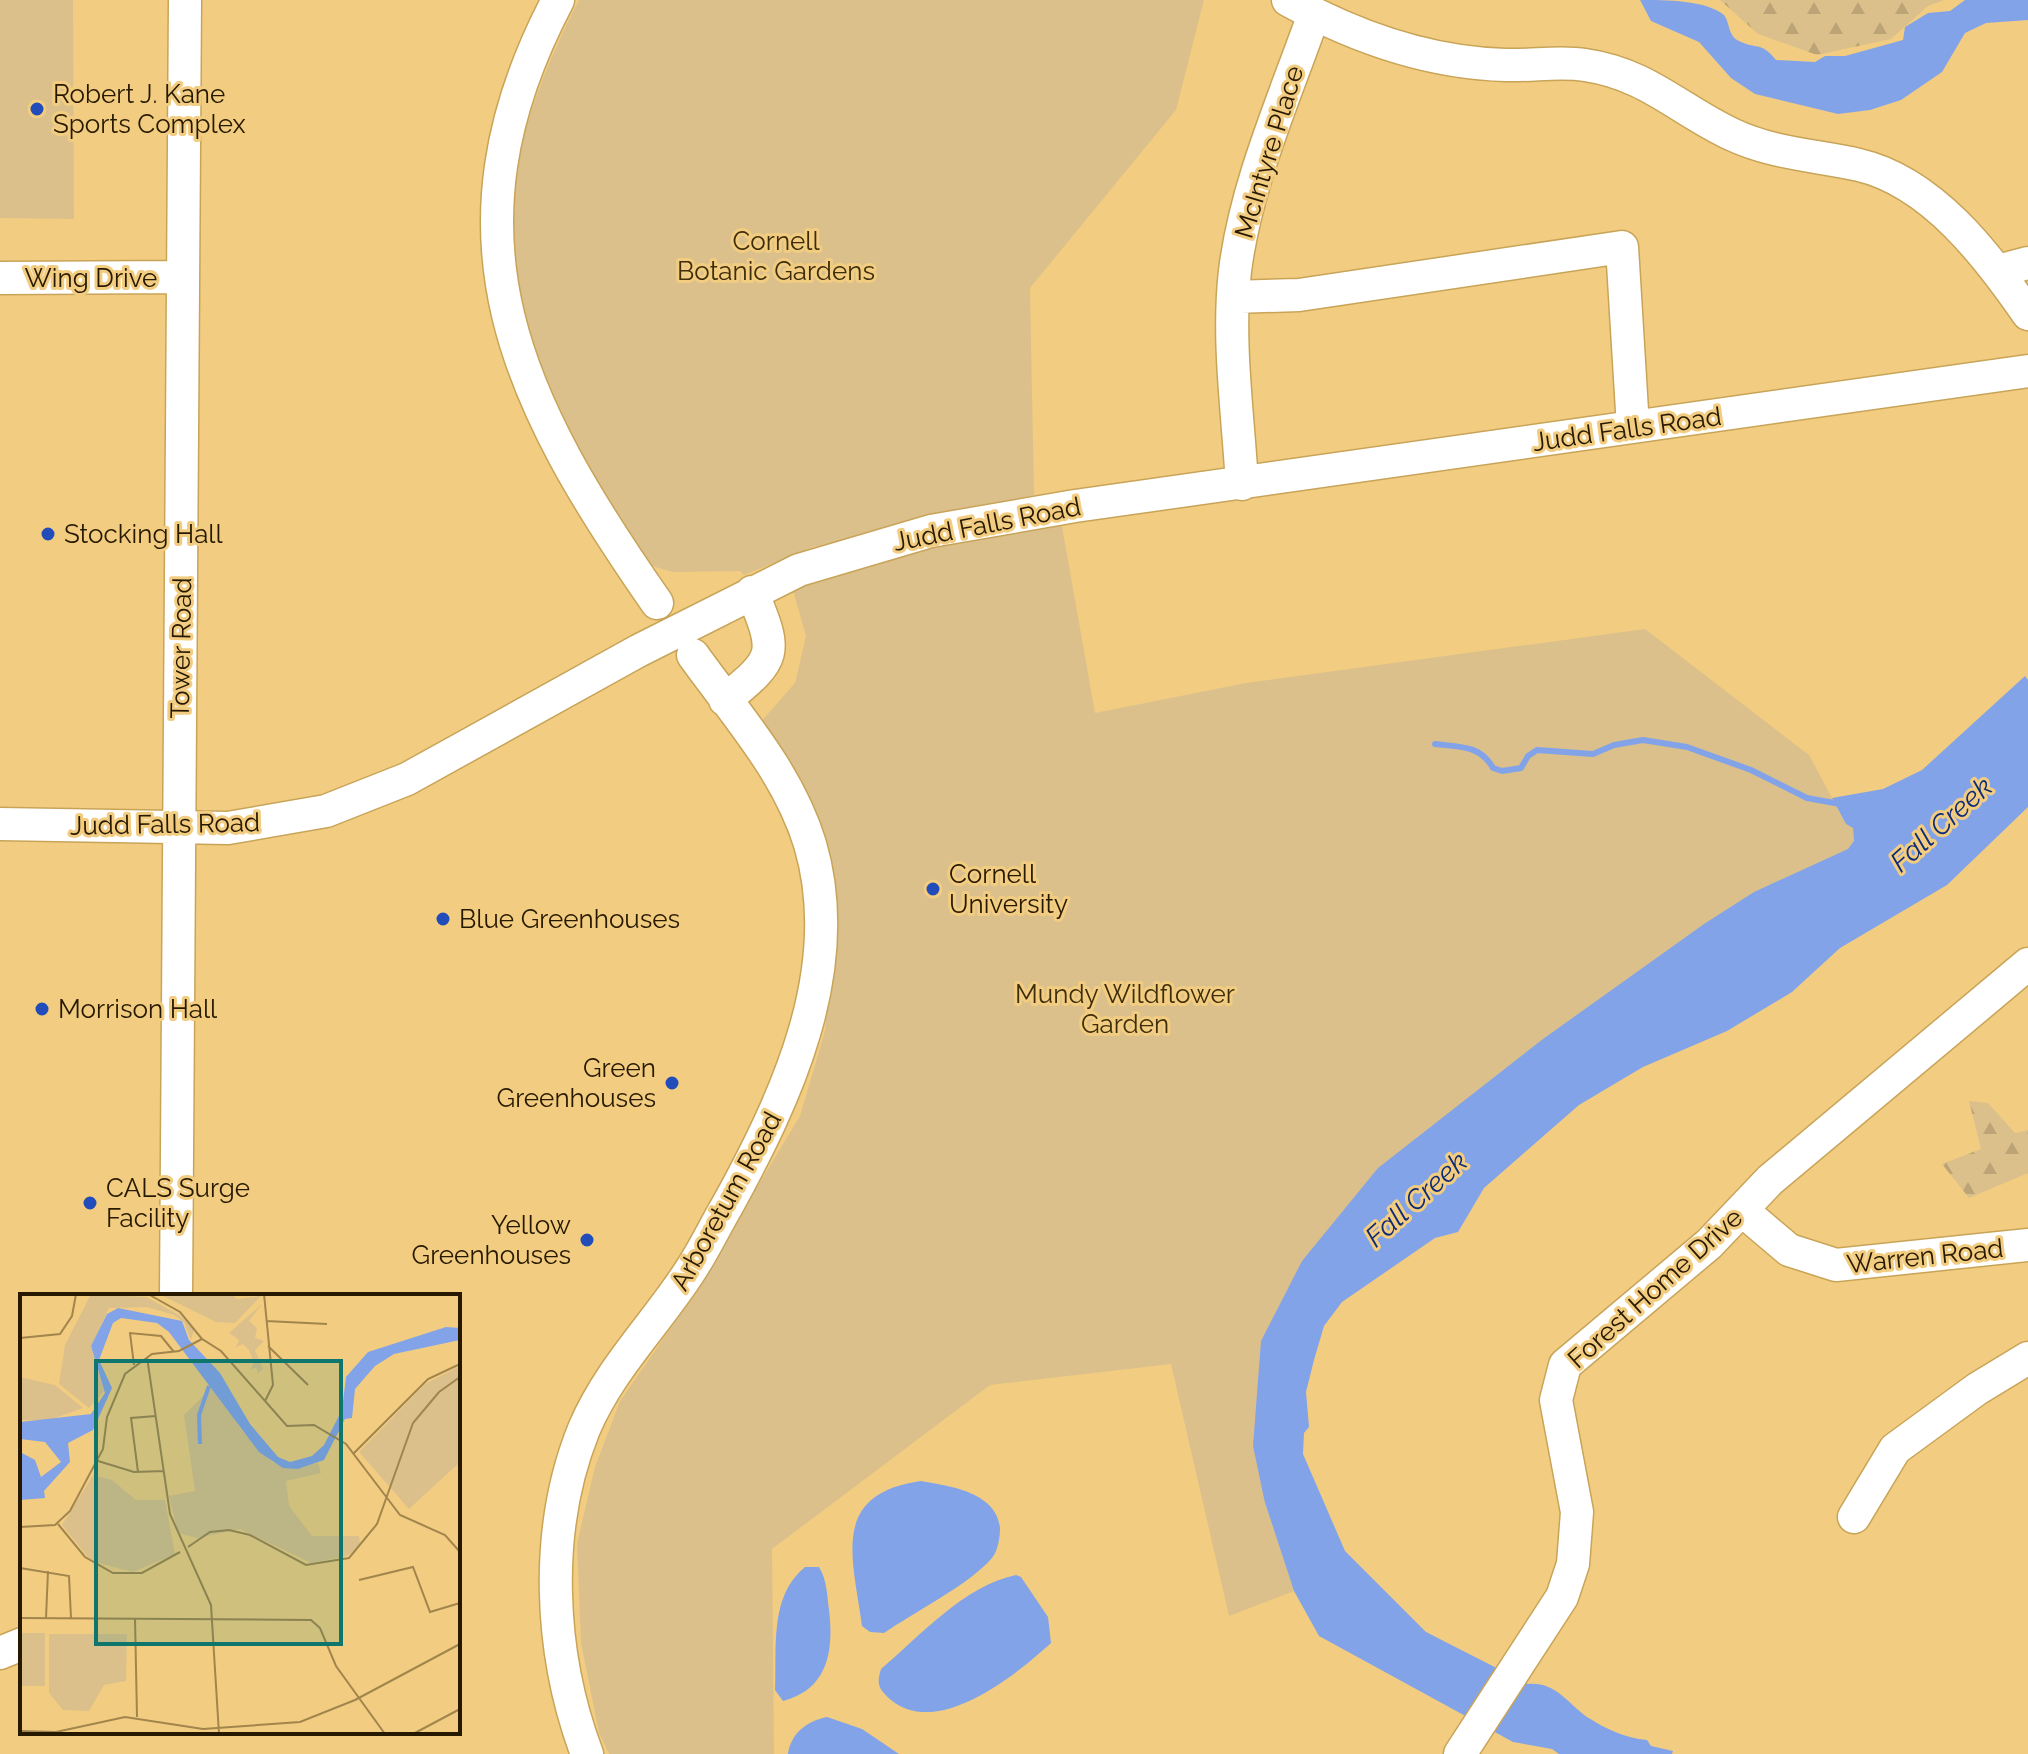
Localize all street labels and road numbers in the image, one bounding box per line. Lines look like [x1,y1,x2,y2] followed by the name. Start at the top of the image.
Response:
[1229,62,1309,242] street label: McIntyre Place
[25,263,157,293] street label: Wing Drive
[1531,401,1723,457] street label: Judd Falls Road
[891,491,1083,557] street label: Judd Falls Road
[165,577,197,719] street label: Tower Road
[70,807,260,841] street label: Judd Falls Road
[665,1107,787,1295] street label: Arboretum Road
[1562,1202,1748,1374] street label: Forest Home Drive
[1845,1233,2005,1279] street label: Warren Road

